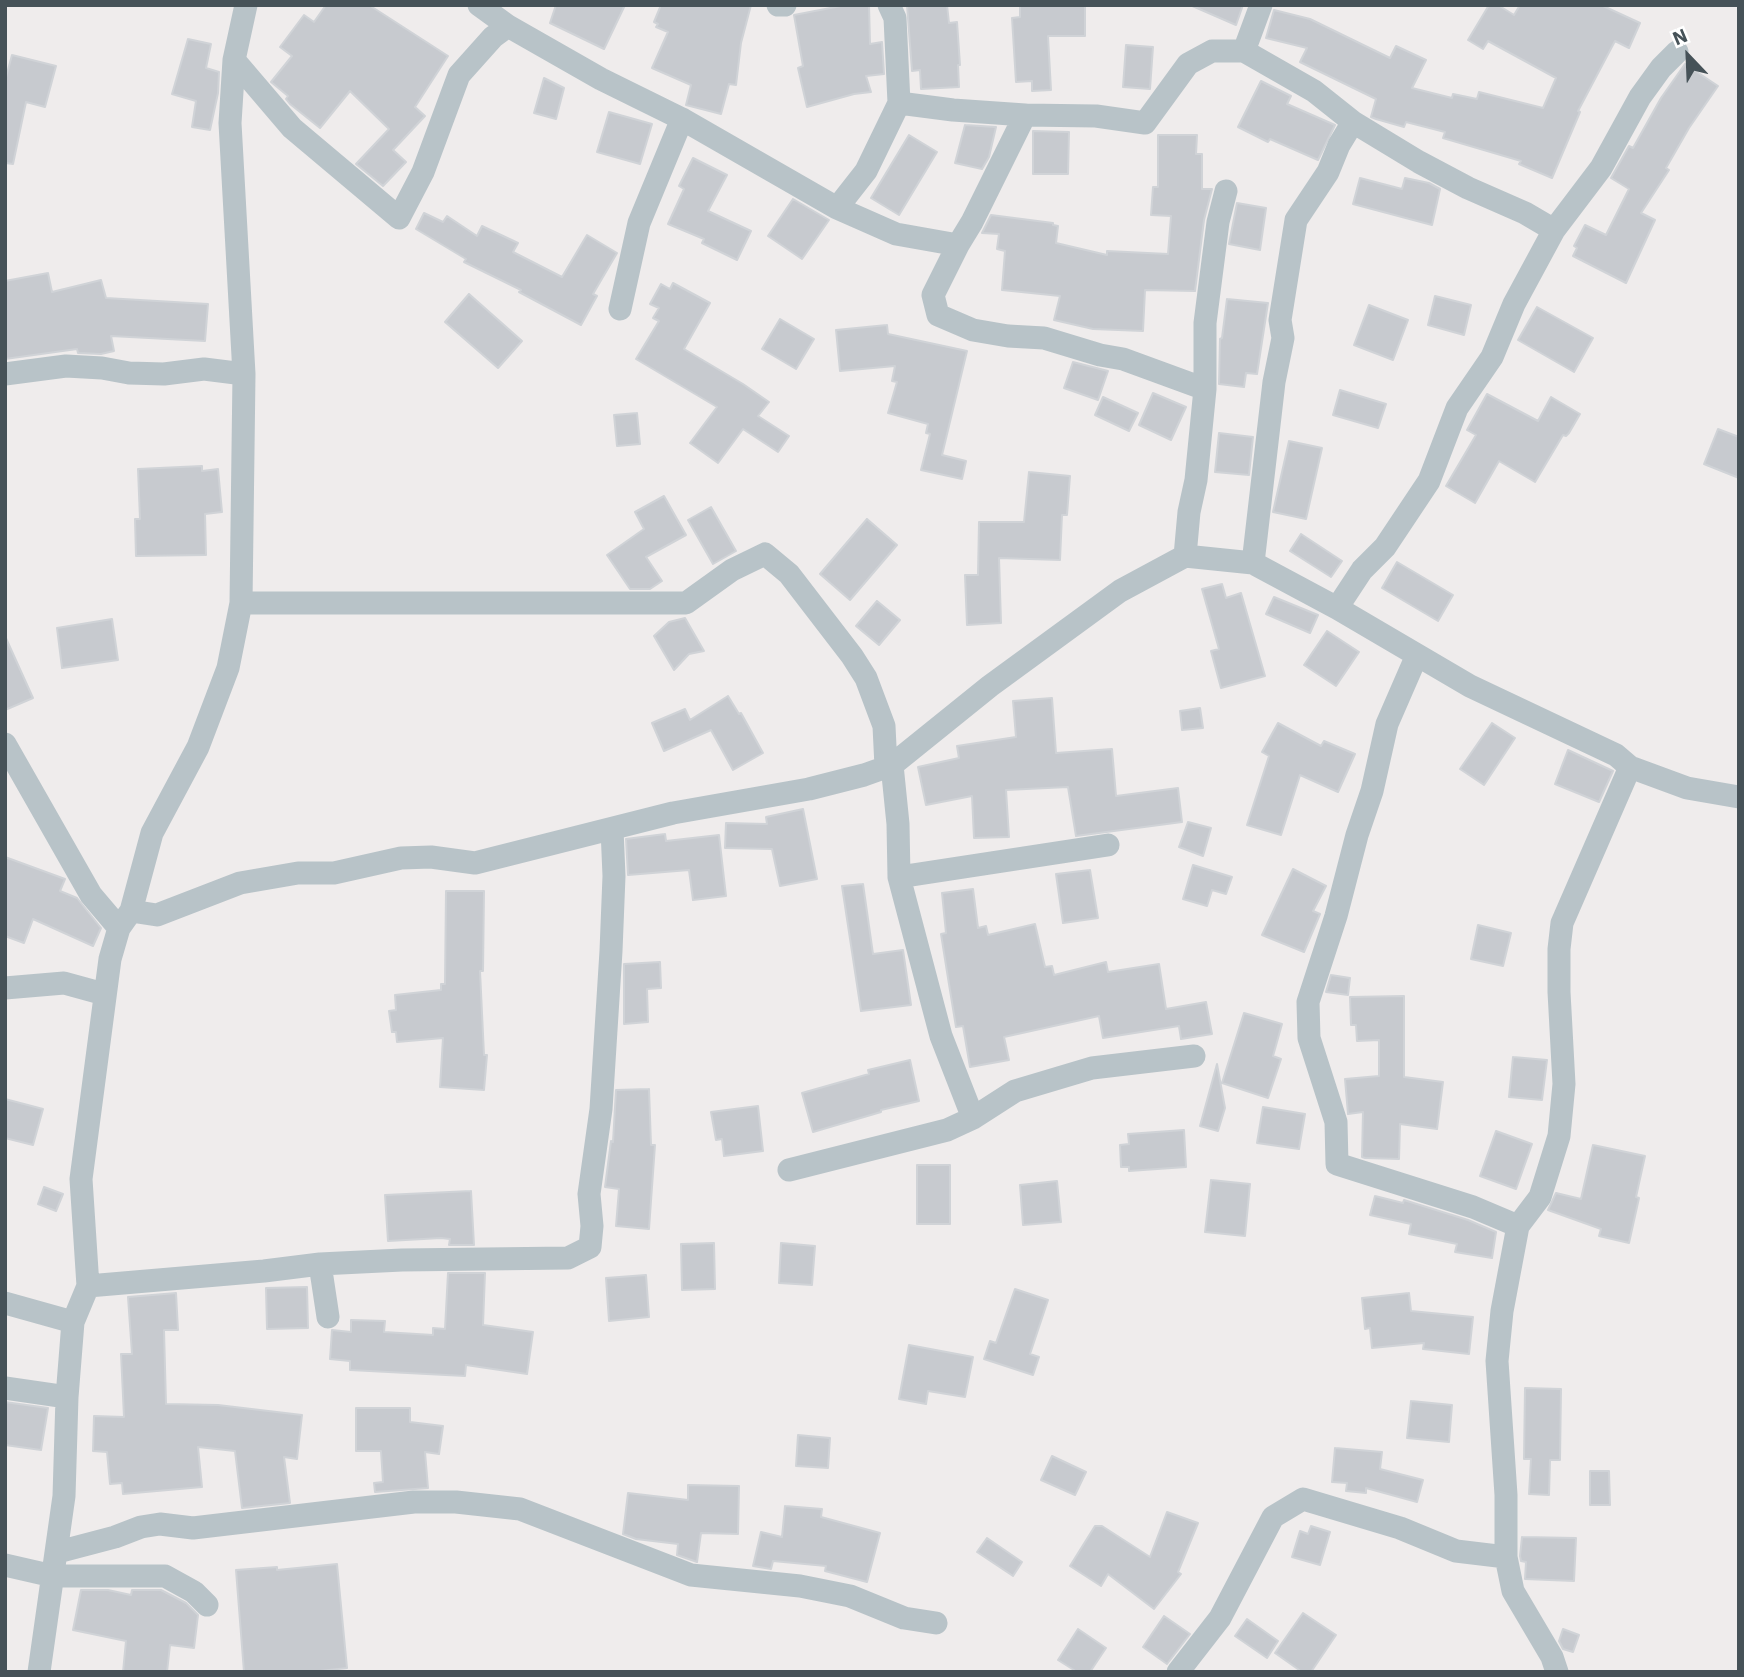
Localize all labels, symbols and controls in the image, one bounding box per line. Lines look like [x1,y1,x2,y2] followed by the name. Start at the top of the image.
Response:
[1653,21,1723,91] north arrow
[1669,23,1691,50] text: N

